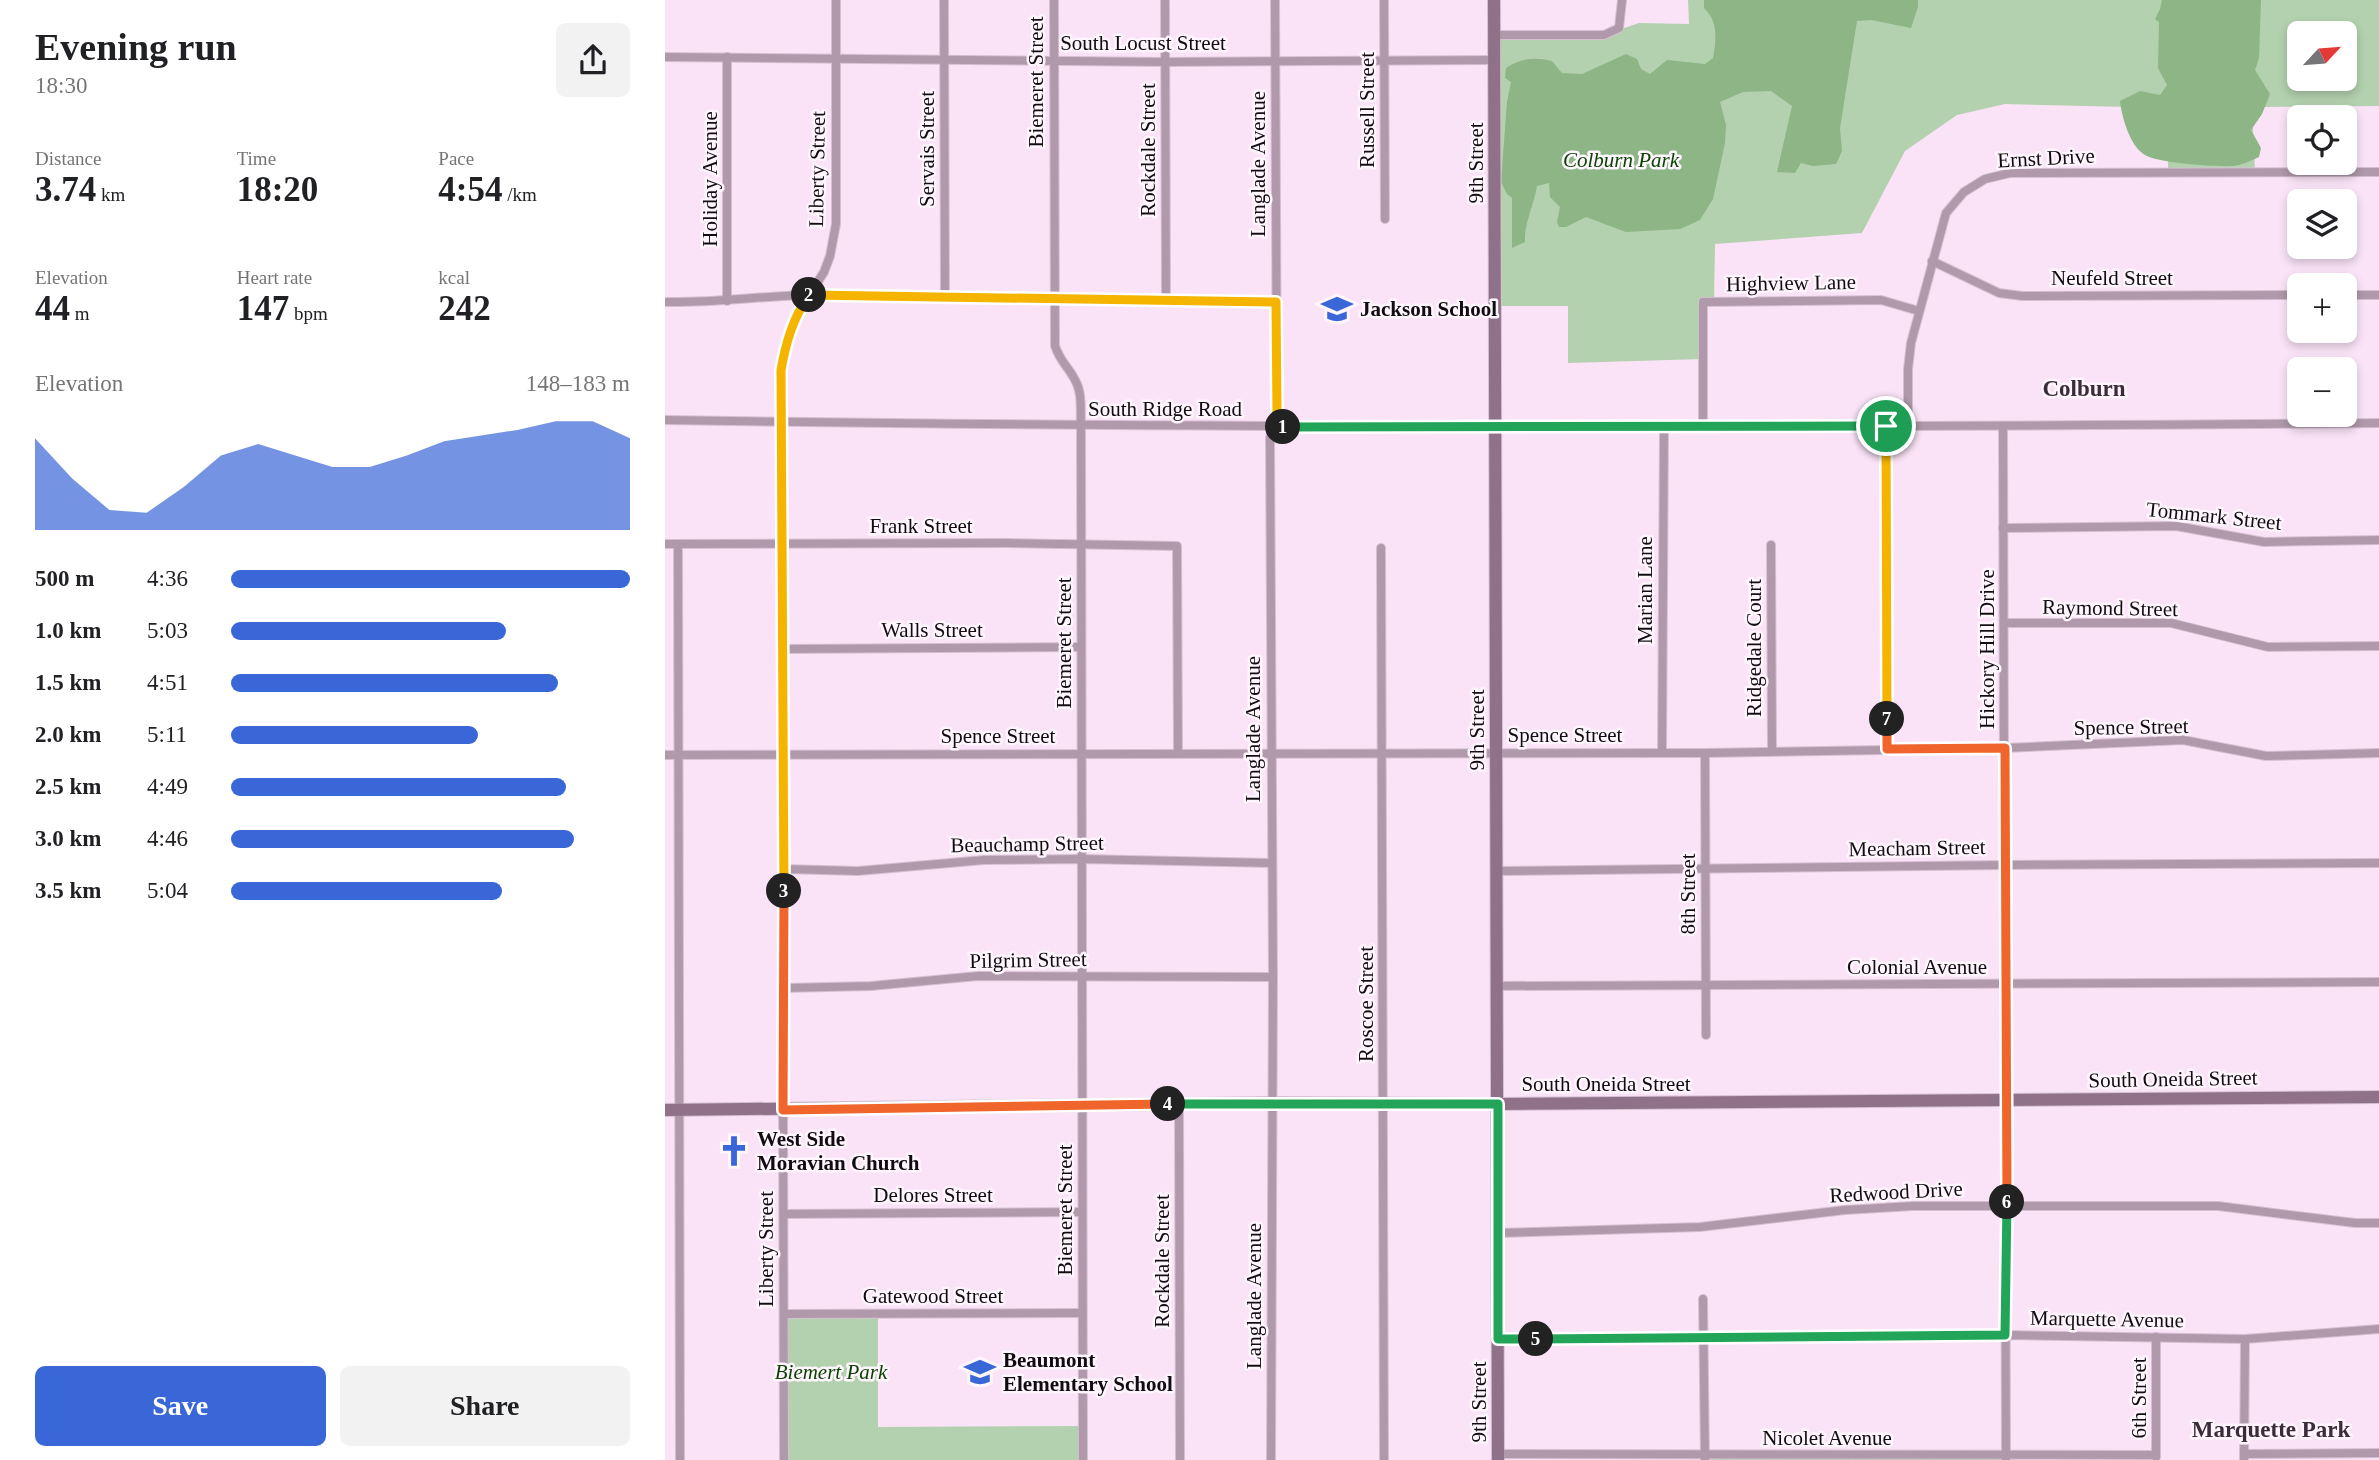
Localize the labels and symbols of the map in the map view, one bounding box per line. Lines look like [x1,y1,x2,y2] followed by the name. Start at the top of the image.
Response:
[1024,16,1048,148] street label: Biemeret Street
[2287,21,2357,91] north arrow
[1060,31,1226,55] street label: South Locust Street
[1355,52,1379,168] street label: Russell Street
[1136,83,1160,217] street label: Rockdale Street
[915,91,939,207] street label: Servais Street
[1246,91,1270,237] street label: Langlade Avenue
[698,111,722,247] street label: Holiday Avenue
[804,111,830,227] street label: Liberty Street
[1464,122,1488,204] street label: 9th Street
[1997,143,2095,173] street label: Ernst Drive
[1563,148,1680,172] park label: Colburn Park
[2051,266,2173,290] street label: Neufeld Street
[1726,270,1856,296] street label: Highview Lane
[792,278,827,312] pin: 2
[1320,292,1354,326] school or university icon: Jackson School
[1360,297,1497,321] place label: Jackson School
[2042,376,2126,401] district label: Colburn
[1856,396,1916,456] pin
[1088,397,1242,421] street label: South Ridge Road
[1265,410,1301,444] pin: 1
[2145,497,2283,535] street label: Tommark Street
[869,514,973,538] street label: Frank Street
[1633,536,1657,644] street label: Marian Lane
[1975,569,1999,729] street label: Hickory Hill Drive
[1052,577,1076,709] street label: Biemeret Street
[1742,579,1766,717] street label: Ridgedale Court
[2042,595,2178,621] street label: Raymond Street
[881,618,983,642] street label: Walls Street
[1241,656,1265,802] street label: Langlade Avenue
[1465,689,1489,771] street label: 9th Street
[1869,702,1905,736] pin: 7
[2073,714,2189,740] street label: Spence Street
[1508,723,1623,747] street label: Spence Street
[941,724,1056,748] street label: Spence Street
[950,831,1104,857] street label: Beauchamp Street
[1848,835,1986,861] street label: Meacham Street
[1676,853,1700,935] street label: 8th Street
[767,874,801,908] pin: 3
[1354,946,1378,1062] street label: Roscoe Street
[969,947,1087,973] street label: Pilgrim Street
[1847,955,1987,979] street label: Colonial Avenue
[2088,1066,2258,1092] street label: South Oneida Street
[1521,1072,1691,1096] street label: South Oneida Street
[1151,1086,1185,1122] pin: 4
[757,1127,920,1175] place label: West Side Moravian Church
[717,1134,751,1168] church icon: West Side Moravian Church
[1053,1144,1077,1276] street label: Biemeret Street
[1829,1177,1963,1207] street label: Redwood Drive
[873,1183,993,1207] street label: Delores Street
[1989,1184,2025,1220] pin: 6
[754,1191,778,1307] street label: Liberty Street
[1150,1194,1174,1328] street label: Rockdale Street
[1242,1223,1266,1369] street label: Langlade Avenue
[863,1284,1003,1308] street label: Gatewood Street
[2030,1306,2184,1332] street label: Marquette Avenue
[1519,1322,1553,1356] pin: 5
[1003,1348,1173,1396] place label: Beaumont Elementary School
[963,1355,997,1389] school or university icon: Beaumont Elementary School
[2127,1357,2151,1439] street label: 6th Street
[775,1360,888,1384] park label: Biemert Park
[1467,1361,1491,1443] street label: 9th Street
[2192,1417,2351,1442] district label: Marquette Park
[1762,1426,1892,1450] street label: Nicolet Avenue

